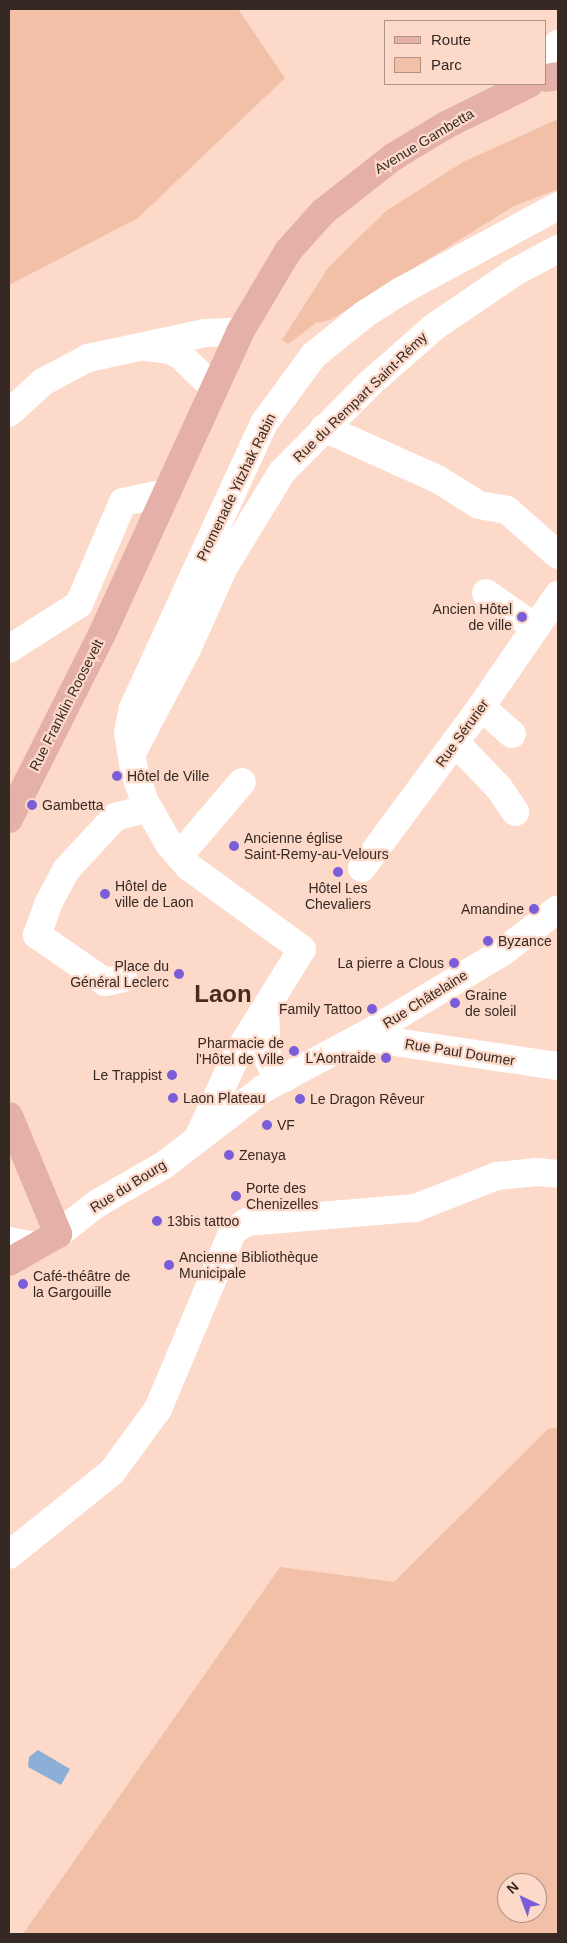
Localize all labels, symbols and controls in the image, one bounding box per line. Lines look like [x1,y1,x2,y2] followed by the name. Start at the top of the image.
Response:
[384,20,547,85] legend
[431,31,471,48] text: Route
[431,56,462,73] text: Parc
[371,105,477,177] street label: Avenue Gambetta
[290,329,430,465] street label: Rue du Rempart Saint-Rémy
[193,410,279,564] street label: Promenade Yitzhak Rabin
[433,601,512,634] place label: Ancien Hôtel de ville
[516,611,528,623] marker: Ancien Hôtel de ville
[25,636,107,774] street label: Rue Franklin Roosevelt
[432,696,492,770] street label: Rue Sérurier
[127,768,209,784] place label: Hôtel de Ville
[111,770,123,782] marker: Hôtel de Ville
[42,797,103,813] place label: Gambetta
[26,799,38,811] marker: Gambetta
[244,830,389,862] place label: Ancienne église Saint-Remy-au-Velours
[228,840,240,852] marker: Ancienne église Saint-Remy-au-Velours
[332,866,344,878] marker: Hôtel Les Chevaliers
[115,878,194,910] place label: Hôtel de ville de Laon
[305,880,371,912] place label: Hôtel Les Chevaliers
[99,888,111,900] marker: Hôtel de ville de Laon
[461,901,524,917] place label: Amandine
[528,903,540,915] marker: Amandine
[498,933,552,949] place label: Byzance
[482,935,494,947] marker: Byzance
[337,955,444,971] place label: La pierre a Clous
[448,957,460,969] marker: La pierre a Clous
[70,958,169,990] place label: Place du Général Leclerc
[380,966,470,1032] street label: Rue Châtelaine
[173,968,185,980] marker: Place du Général Leclerc
[194,980,252,1008] district label: Laon
[465,987,516,1020] place label: Graine de soleil
[449,997,461,1009] marker: Graine de soleil
[279,1001,362,1017] place label: Family Tattoo
[366,1003,378,1015] marker: Family Tattoo
[196,1035,284,1068] place label: Pharmacie de l'Hôtel de Ville
[404,1035,516,1069] street label: Rue Paul Doumer
[288,1045,300,1057] marker: Pharmacie de l'Hôtel de Ville
[306,1050,376,1066] place label: L'Aontraide
[380,1052,392,1064] marker: L'Aontraide
[92,1067,162,1083] place label: Le Trappist
[166,1069,178,1081] marker: Le Trappist
[183,1090,266,1106] place label: Laon Plateau
[310,1091,424,1107] place label: Le Dragon Rêveur
[167,1092,179,1104] marker: Laon Plateau
[294,1093,306,1105] marker: Le Dragon Rêveur
[277,1117,295,1133] place label: VF
[261,1119,273,1131] marker: VF
[239,1147,286,1163] place label: Zenaya
[223,1149,235,1161] marker: Zenaya
[87,1156,169,1216] street label: Rue du Bourg
[246,1180,318,1212] place label: Porte des Chenizelles
[230,1190,242,1202] marker: Porte des Chenizelles
[167,1213,239,1229] place label: 13bis tattoo
[151,1215,163,1227] marker: 13bis tattoo
[179,1249,318,1282] place label: Ancienne Bibliothèque Municipale
[163,1259,175,1271] marker: Ancienne Bibliothèque Municipale
[33,1268,130,1300] place label: Café-théâtre de la Gargouille
[17,1278,29,1290] marker: Café-théâtre de la Gargouille
[497,1873,547,1923] north arrow
[503,1878,522,1897] text: N

